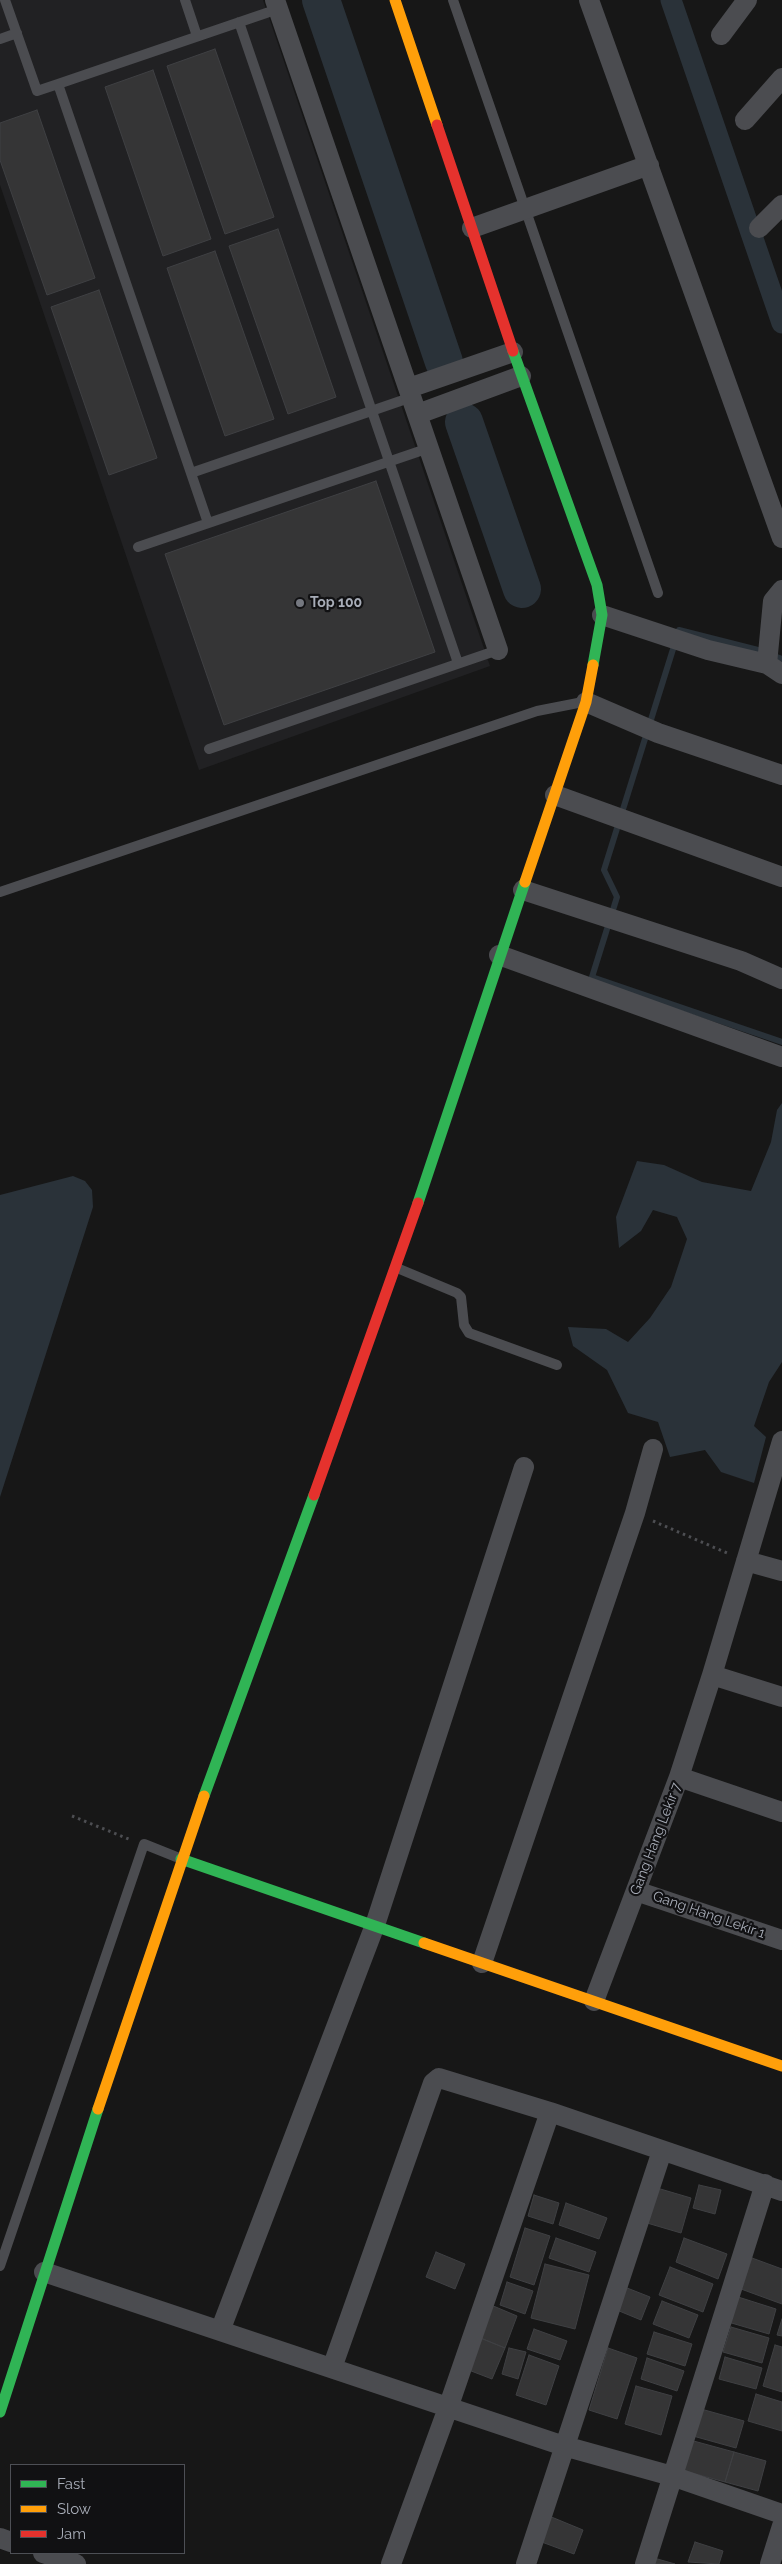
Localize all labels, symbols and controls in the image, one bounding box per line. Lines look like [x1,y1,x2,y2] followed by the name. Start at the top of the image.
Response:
[310,595,362,611] place label: Top 100
[294,597,306,609] marker: Top 100
[627,1780,685,1898] street label: Gang Hang Lekir 7
[651,1888,767,1942] street label: Gang Hang Lekir 1
[10,2464,185,2554] legend
[57,2475,85,2493] text: Fast
[57,2500,91,2518] text: Slow
[57,2525,86,2543] text: Jam

